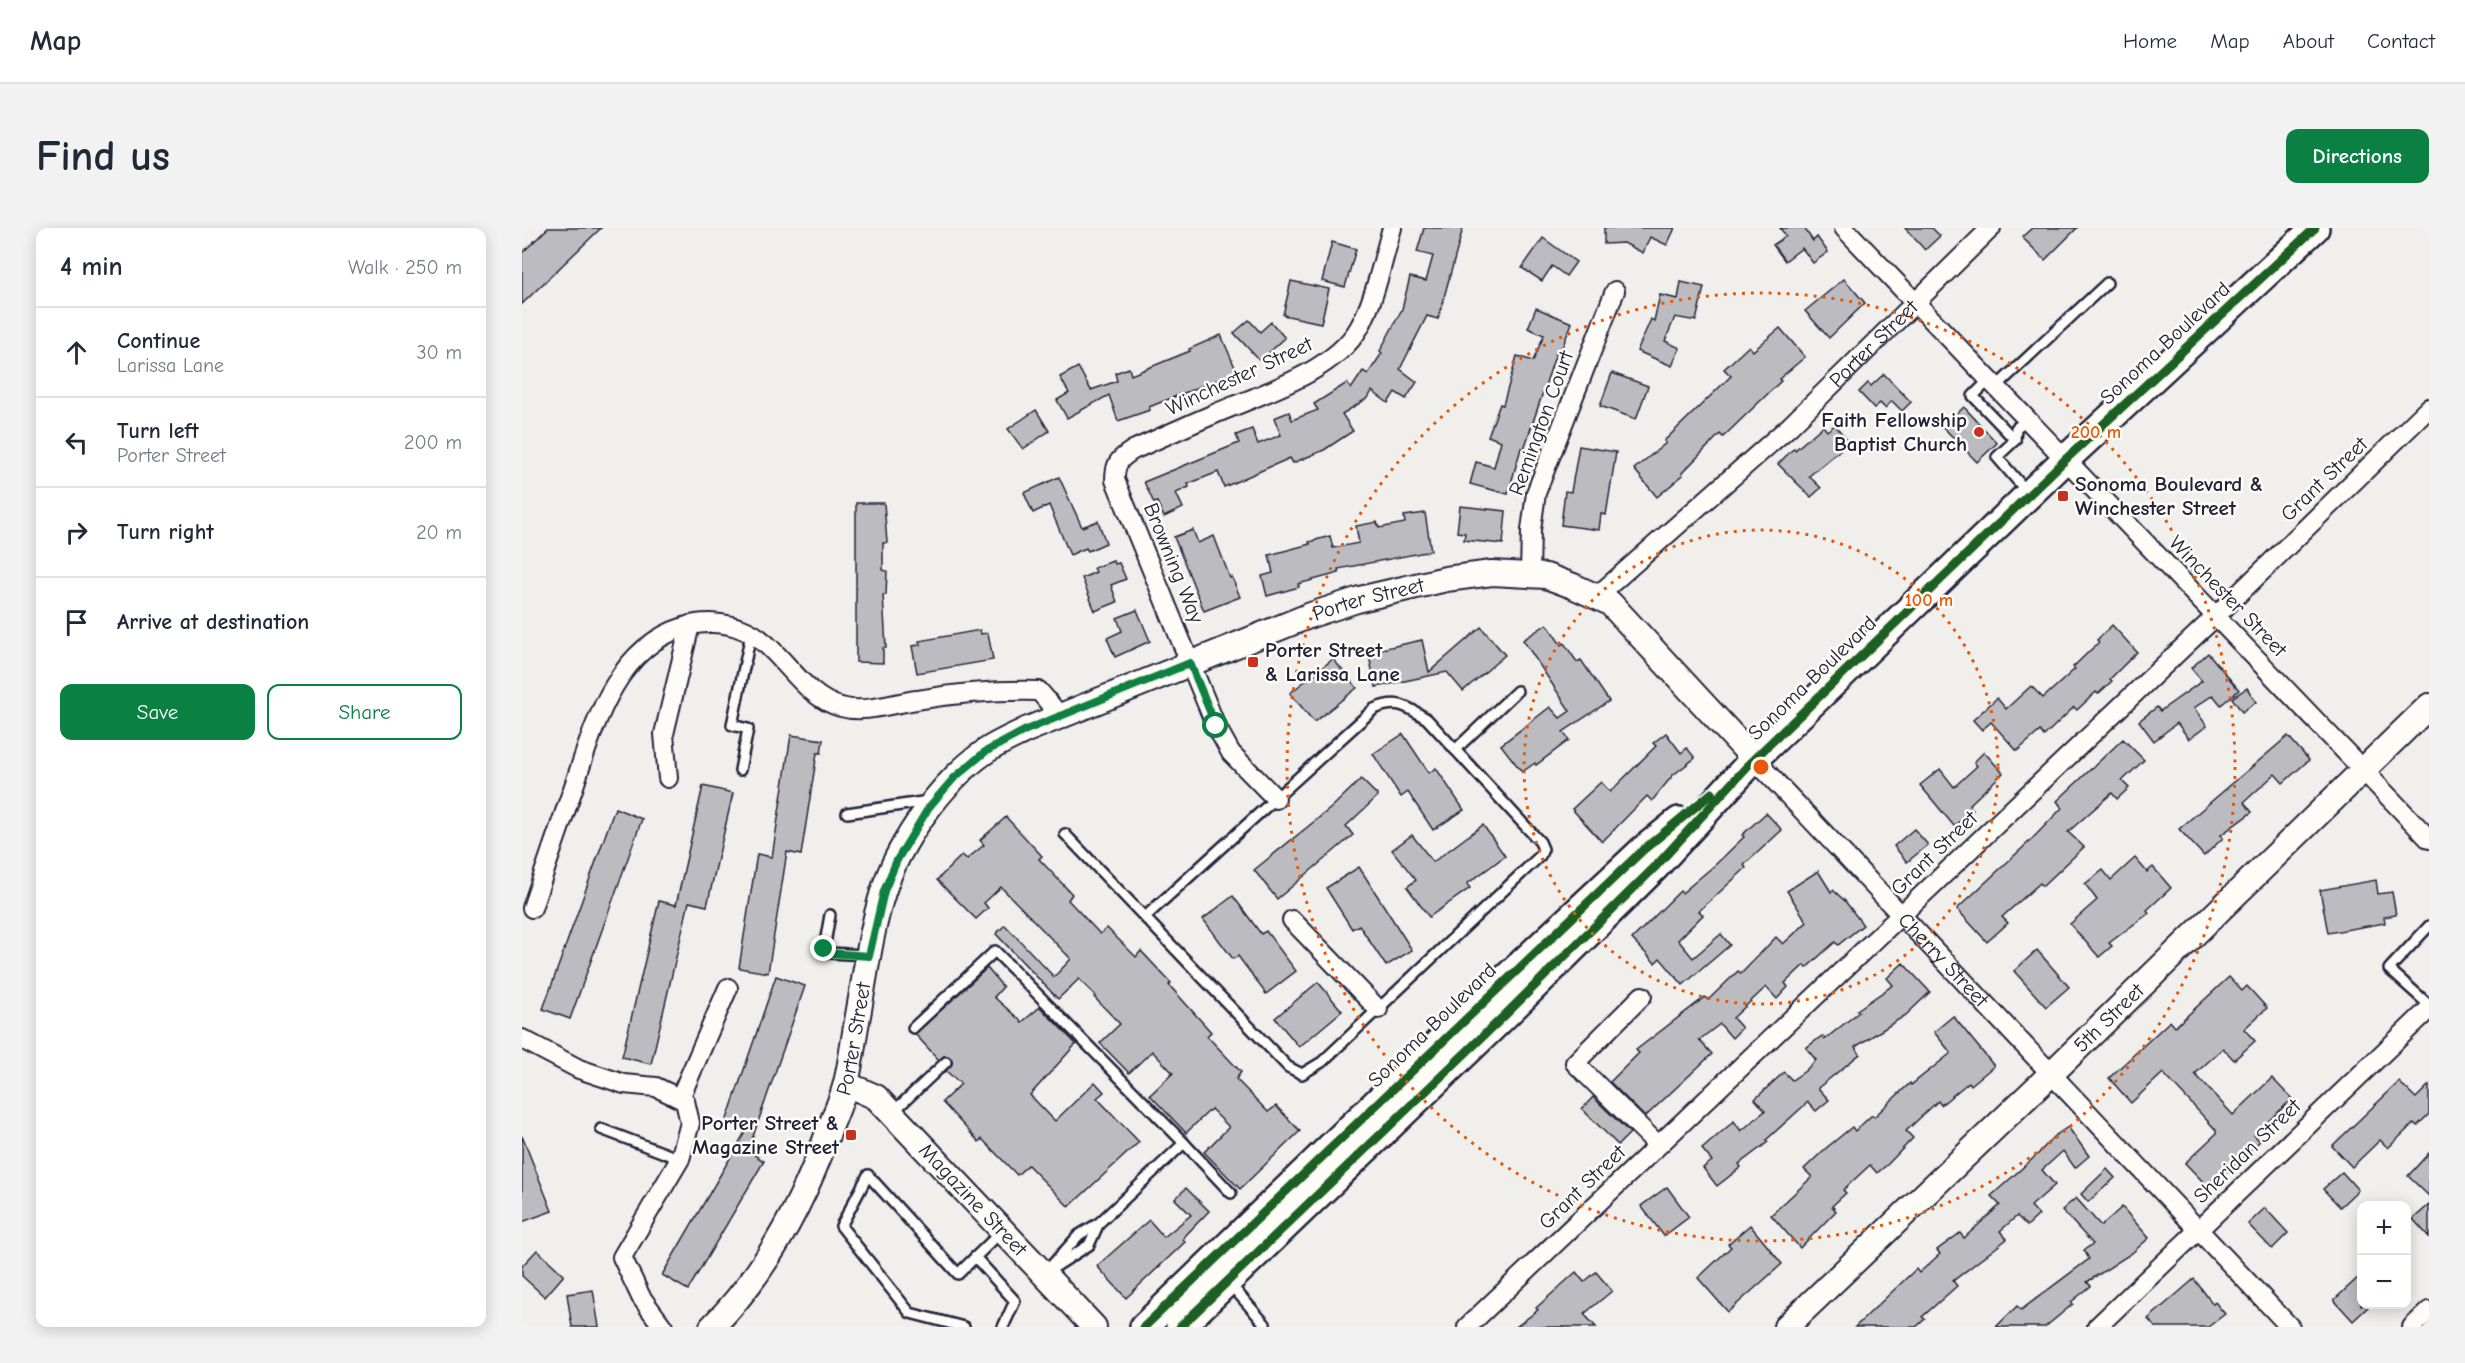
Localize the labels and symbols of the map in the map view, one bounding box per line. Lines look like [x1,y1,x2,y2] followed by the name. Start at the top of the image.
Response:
[2095,277,2235,409] street label: Sonoma Boulevard
[1825,294,1923,392] street label: Porter Street
[1162,331,1317,420] street label: Winchester Street
[1504,347,1579,498] street label: Remington Court
[1821,408,1967,456] place label: Faith Fellowship Baptist Church
[2071,422,2121,443] text: 200 m
[1972,425,1986,439] marker: Faith Fellowship Baptist Church
[2276,431,2373,526] street label: Grant Street
[2075,472,2263,520] place label: Sonoma Boulevard & Winchester Street
[2056,489,2070,503] marker: Sonoma Boulevard & Winchester Street
[1139,499,1209,627] street label: Browning Way
[2164,530,2293,662] street label: Winchester Street
[1310,572,1427,626] street label: Porter Street
[1905,590,1953,611] text: 100 m
[1743,611,1881,745] street label: Sonoma Boulevard
[1265,638,1400,686] place label: Porter Street & Larissa Lane
[1246,655,1260,669] marker: Porter Street & Larissa Lane
[1202,712,1228,738] route start
[1751,757,1771,777] centre of rings
[1886,805,1983,900] street label: Grant Street
[1893,908,1994,1012] street label: Cherry Street
[810,935,836,961] route end
[1363,958,1501,1092] street label: Sonoma Boulevard
[2069,978,2149,1057] street label: 5th Street
[831,980,876,1098] street label: Porter Street
[2188,1093,2306,1208] street label: Sheridan Street
[692,1111,840,1159] place label: Porter Street & Magazine Street
[844,1128,858,1142] marker: Porter Street & Magazine Street
[914,1138,1033,1262] street label: Magazine Street
[1534,1139,1631,1234] street label: Grant Street

